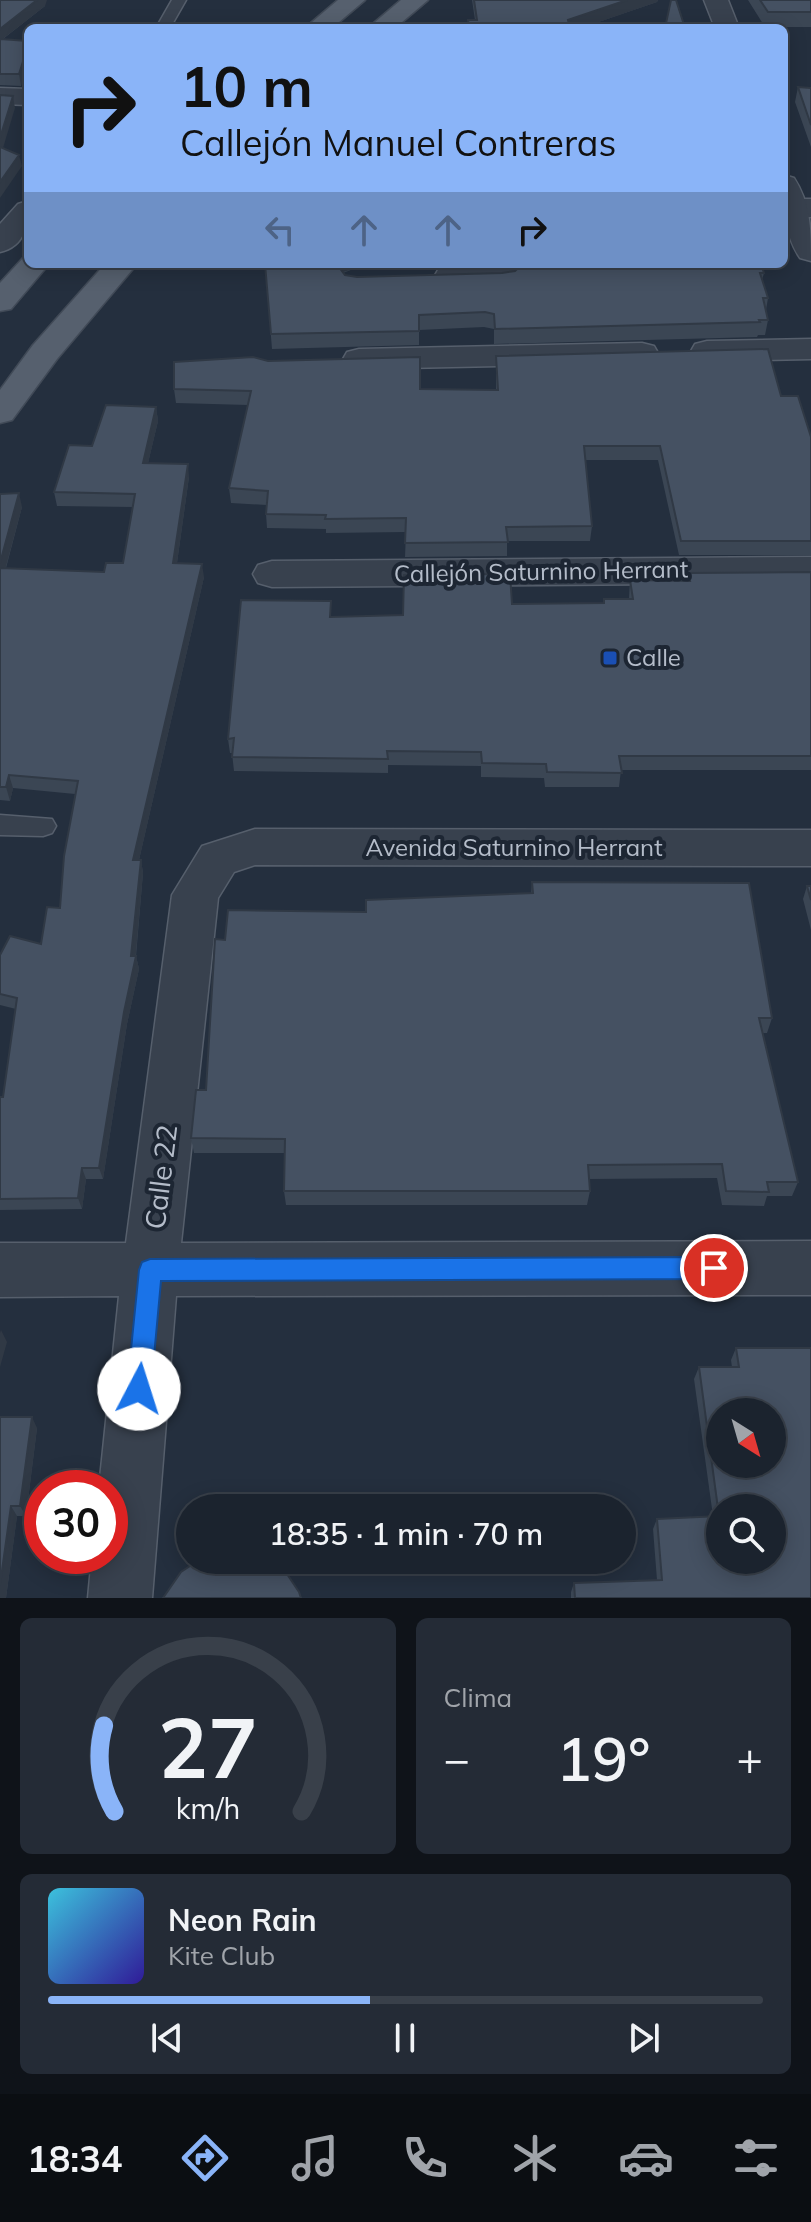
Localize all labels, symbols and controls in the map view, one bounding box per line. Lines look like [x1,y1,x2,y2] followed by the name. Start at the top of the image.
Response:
[180,51,313,121] text: 10 m
[48,56,152,160] icon: right
[180,120,616,165] text: Callejón Manuel Contreras
[258,208,302,252] icon: left
[342,208,386,252] icon: ahead
[426,208,470,252] icon: ahead
[510,208,554,252] icon: right
[394,553,688,589] street label: Callejón Saturnino Herrant
[626,642,681,672] place label: Calle
[601,649,619,667] marker: Calle
[365,832,663,862] street label: Avenida Saturnino Herrant
[137,1123,184,1231] street label: Calle 22
[680,1234,748,1302] pin
[692,1246,736,1290] icon: arrive
[97,1347,181,1431] position arrow
[706,1398,786,1478] north arrow
[706,1398,786,1574] map controls
[24,1470,128,1574] speed limit sign: 30
[706,1494,786,1574] button: search
[269,1515,543,1553] text: 18:35 · 1 min · 70 m
[444,1681,512,1714] text: Clima
[158,1694,258,1799] text: 27
[556,1721,651,1796] text: 19°
[444,1731,470,1786] text: −
[737,1731,763,1786] text: +
[175,1790,240,1826] text: km/h
[168,1901,317,1939] text: Neon Rain
[168,1939,275,1972] text: Kite Club
[145,2016,189,2060] icon: previous
[383,2016,427,2060] icon: pause
[622,2016,666,2060] icon: next
[177,2130,233,2186] icon: directions
[287,2130,343,2186] icon: music
[397,2130,453,2186] icon: phone
[507,2130,563,2186] icon: climate
[618,2130,674,2186] icon: car
[728,2130,784,2186] icon: filters
[27,2136,122,2181] text: 18:34

